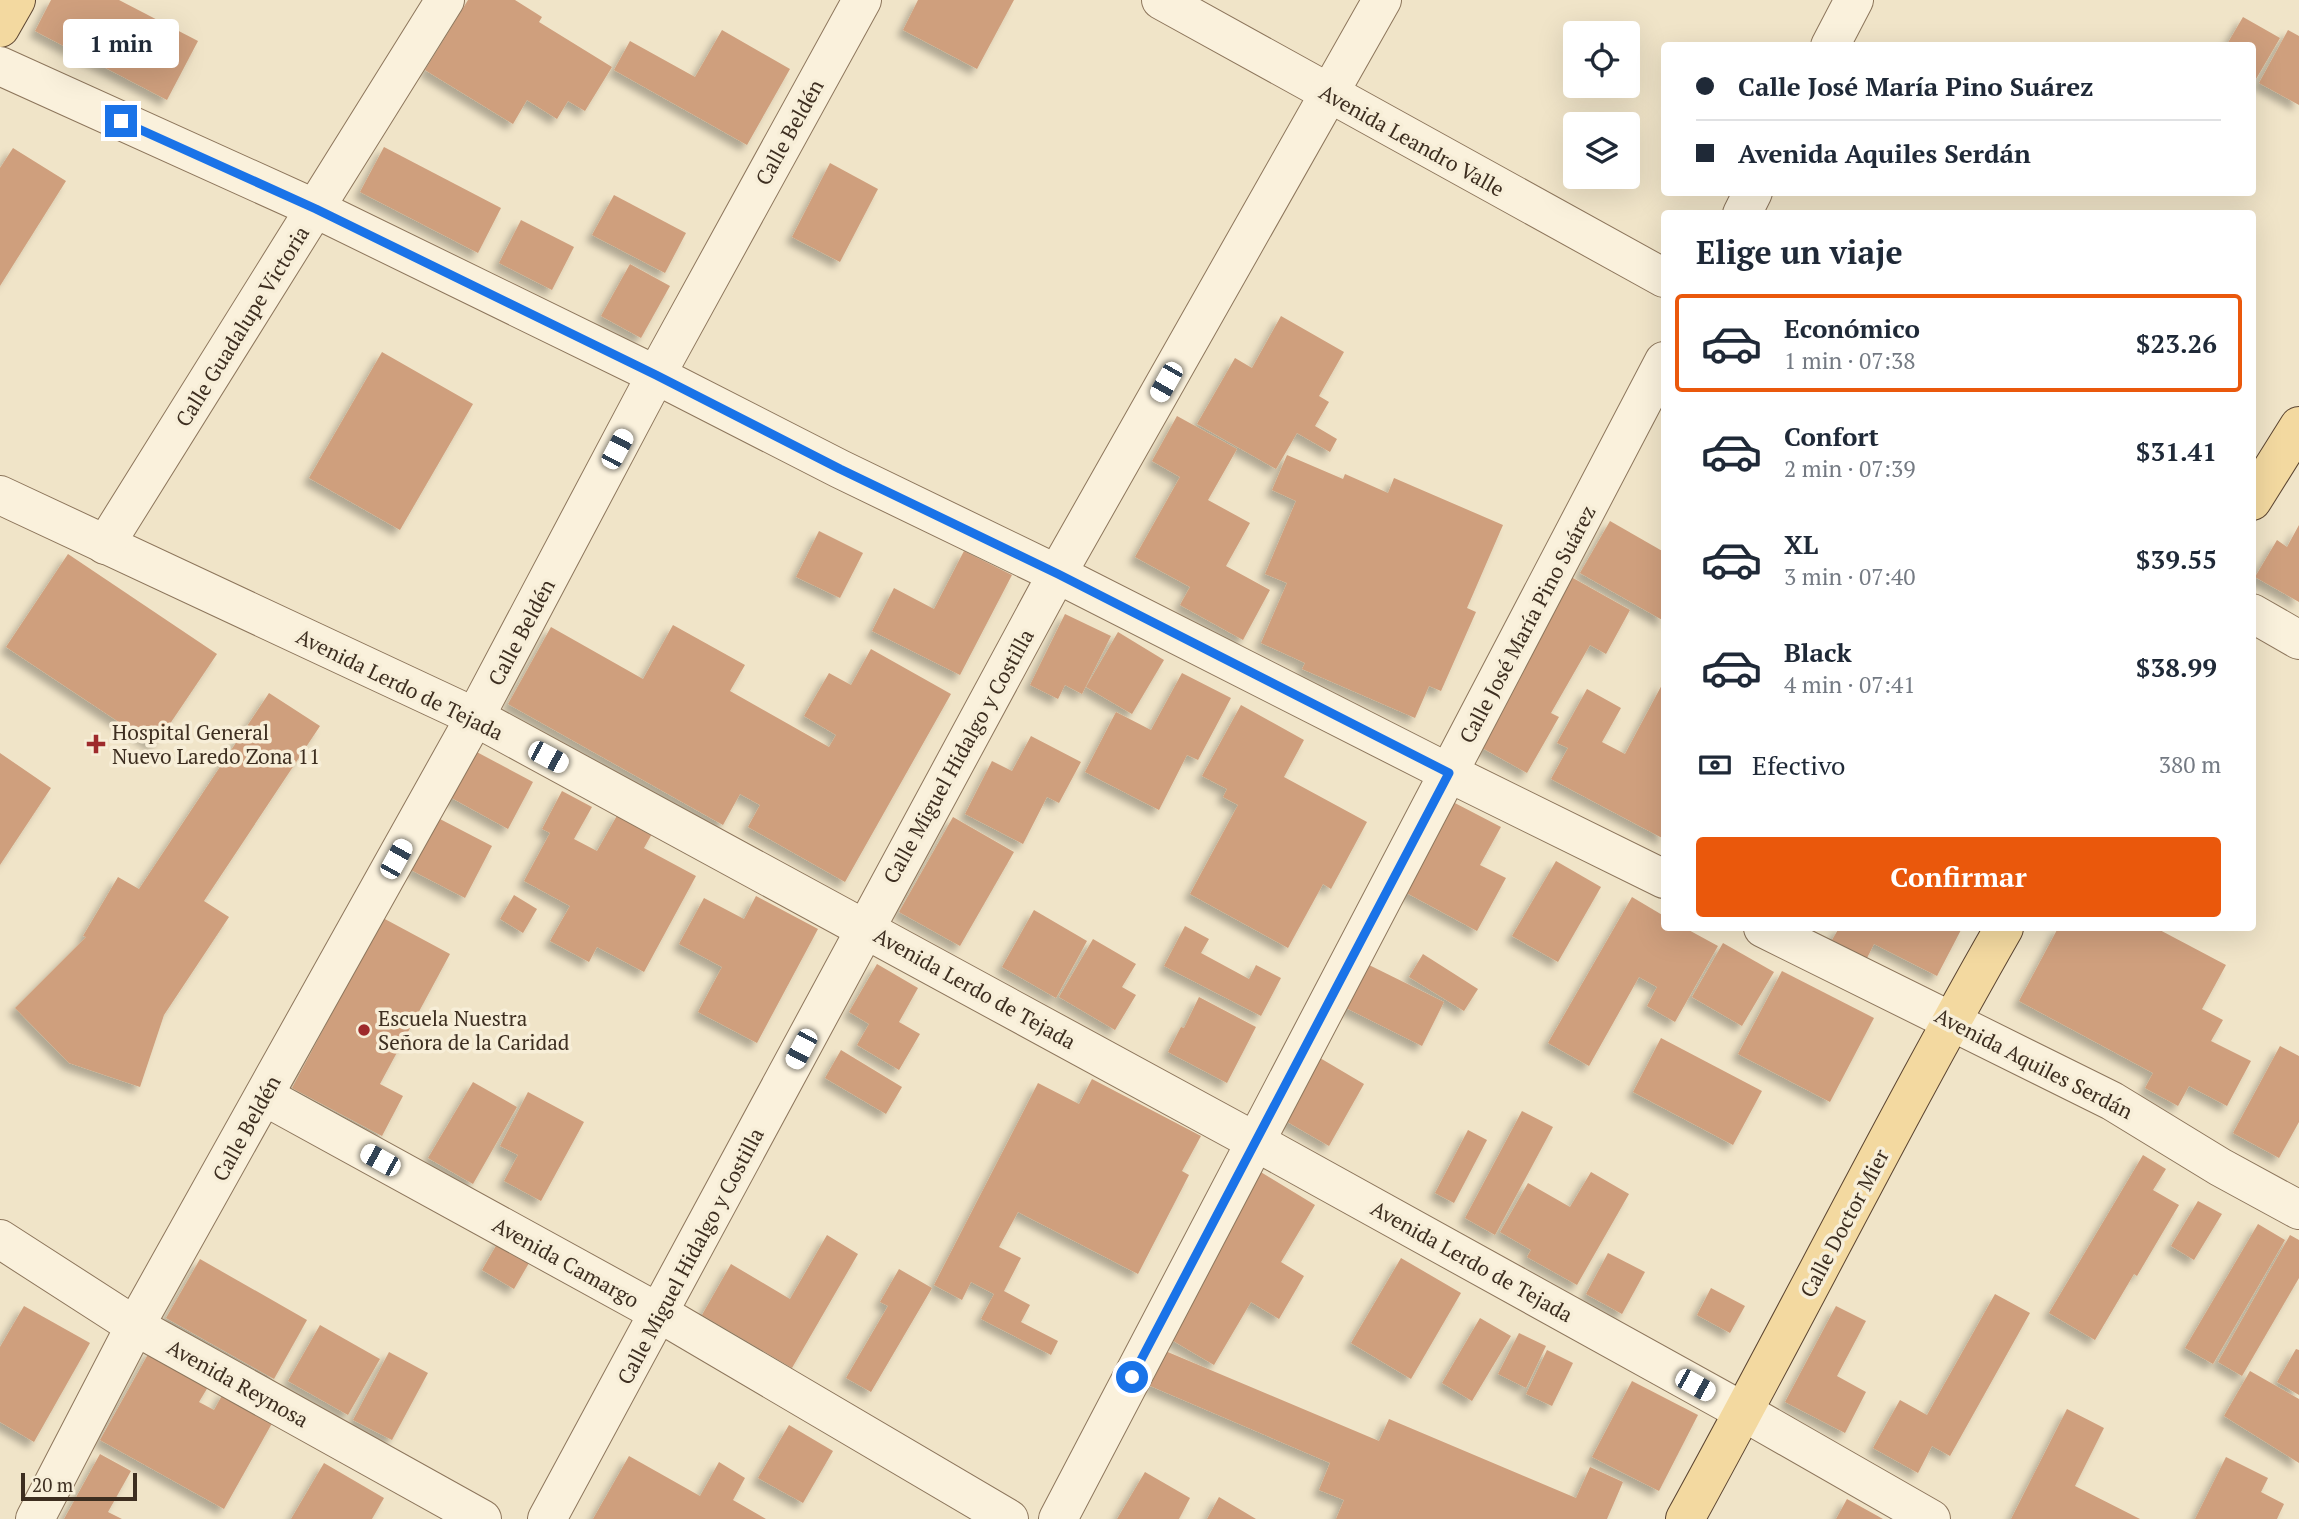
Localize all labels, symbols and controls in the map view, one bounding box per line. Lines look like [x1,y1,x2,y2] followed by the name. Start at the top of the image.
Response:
[63,19,179,68] callout: 1 min
[1563,21,1640,189] map controls
[1563,21,1640,98] button: locate
[90,28,152,59] text: 1 min
[1738,69,2093,103] text: Calle José María Pino Suárez
[748,74,830,190] street label: Calle Beldén
[1315,78,1509,202] street label: Avenida Leandro Valle
[105,105,137,137] route end
[1563,112,1640,189] button: layers
[1738,136,2031,170] text: Avenida Aquiles Serdán
[169,220,316,432] street label: Calle Guadalupe Victoria
[1696,231,1903,273] text: Elige un viaje
[1784,311,1920,345] text: Económico
[1700,312,1763,375] icon: car
[2136,326,2217,360] text: $23.26
[1784,345,1916,376] text: 1 min · 07:38
[1147,359,1186,405] car
[1784,419,1879,453] text: Confort
[1700,420,1763,483] icon: car
[598,426,637,472] car
[2136,434,2217,468] text: $31.41
[1784,453,1916,484] text: 2 min · 07:39
[1452,500,1602,748] street label: Calle José María Pino Suárez
[1784,527,1818,561] text: XL
[1700,528,1763,591] icon: car
[2136,542,2217,576] text: $39.55
[1784,561,1916,592] text: 3 min · 07:40
[481,573,561,690] street label: Calle Beldén
[292,622,508,746] street label: Avenida Lerdo de Tejada
[876,623,1040,888] street label: Calle Miguel Hidalgo y Costilla
[1784,635,1852,669] text: Black
[1700,636,1763,699] icon: car
[2136,650,2217,684] text: $38.99
[1784,669,1916,700] text: 4 min · 07:41
[112,718,320,770] place label: Hospital General Nuevo Laredo Zona 11
[86,734,106,754] marker: Hospital General Nuevo Laredo Zona 11
[525,738,572,776] car
[1696,746,1734,784] icon: cash
[1752,748,1845,782] text: Efectivo
[2159,749,2221,780] text: 380 m
[377,836,416,882] car
[1696,837,2221,917] button: Confirmar
[869,921,1081,1055] street label: Avenida Lerdo de Tejada
[1930,1001,2138,1125] street label: Avenida Aquiles Serdán
[378,1004,570,1056] place label: Escuela Nuestra Señora de la Caridad
[356,1022,372,1038] marker: Escuela Nuestra Señora de la Caridad
[782,1026,821,1072] car
[205,1070,287,1186] street label: Calle Beldén
[610,1122,770,1389] street label: Calle Miguel Hidalgo y Costilla
[357,1141,404,1179] car
[1793,1144,1895,1302] street label: Calle Doctor Mier
[1366,1194,1578,1328] street label: Avenida Lerdo de Tejada
[488,1210,644,1314] street label: Avenida Camargo
[162,1333,314,1434] street label: Avenida Reynosa
[1116,1361,1148,1393] route start
[1672,1366,1719,1404] car
[21,1470,136,1502] scale bar
[32,1472,73,1497] text: 20 m

